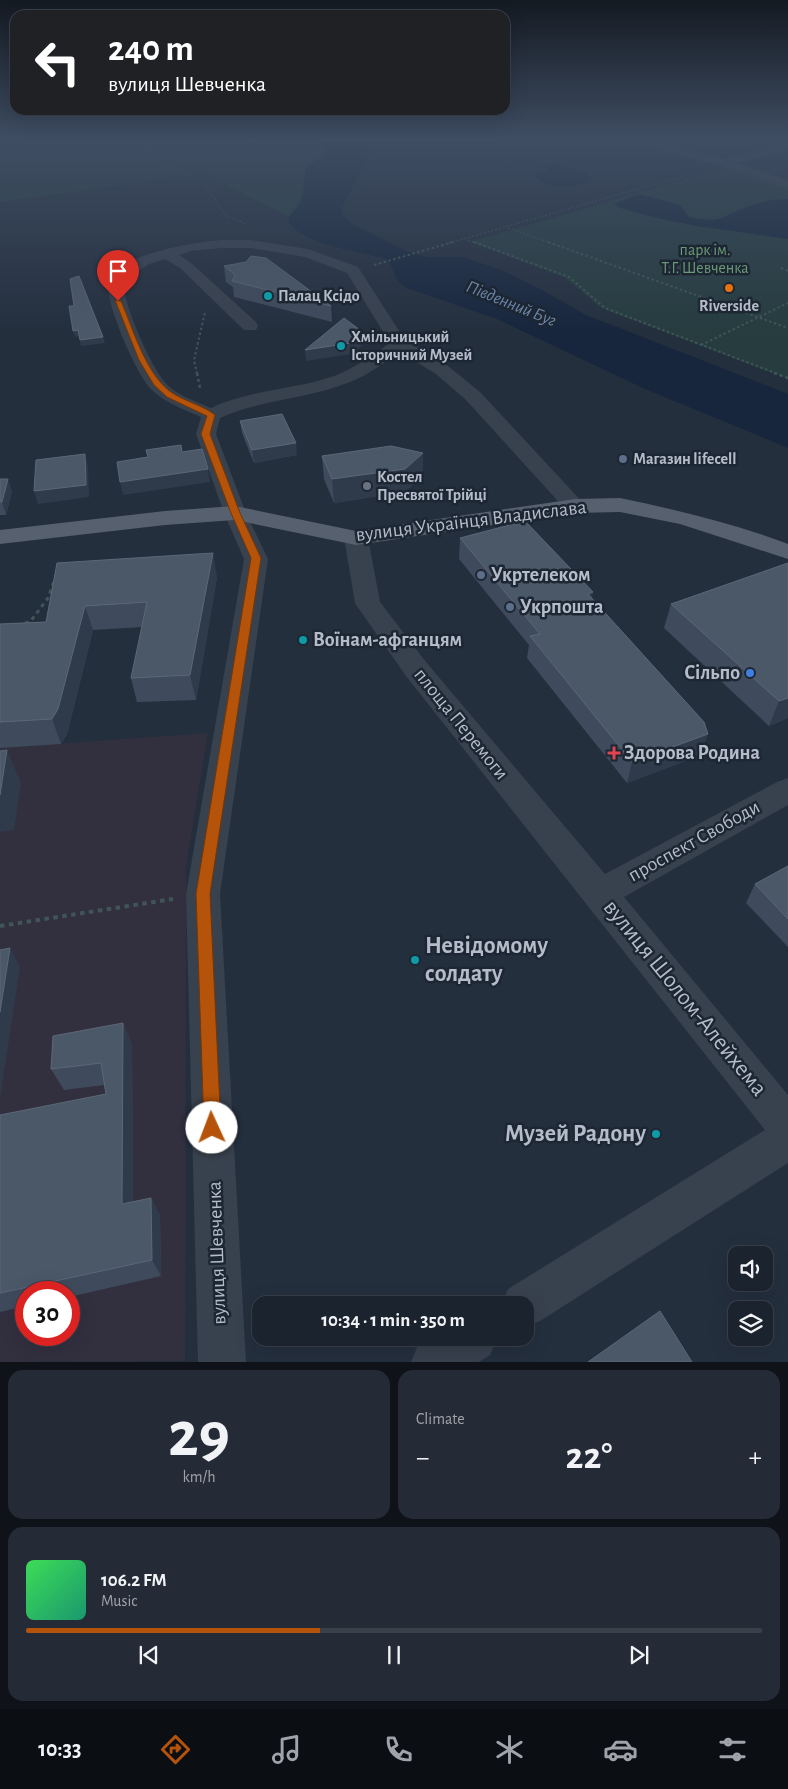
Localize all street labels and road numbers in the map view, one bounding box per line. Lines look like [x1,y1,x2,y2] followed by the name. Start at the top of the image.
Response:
[355,497,587,545] street label: вулиця Українця Владислава
[410,664,512,784] street label: площа Перемоги
[625,797,763,885] street label: проспект Свободи
[599,895,771,1101] street label: вулиця Шолом-Алейхема
[204,1181,230,1325] street label: вулиця Шевченка

